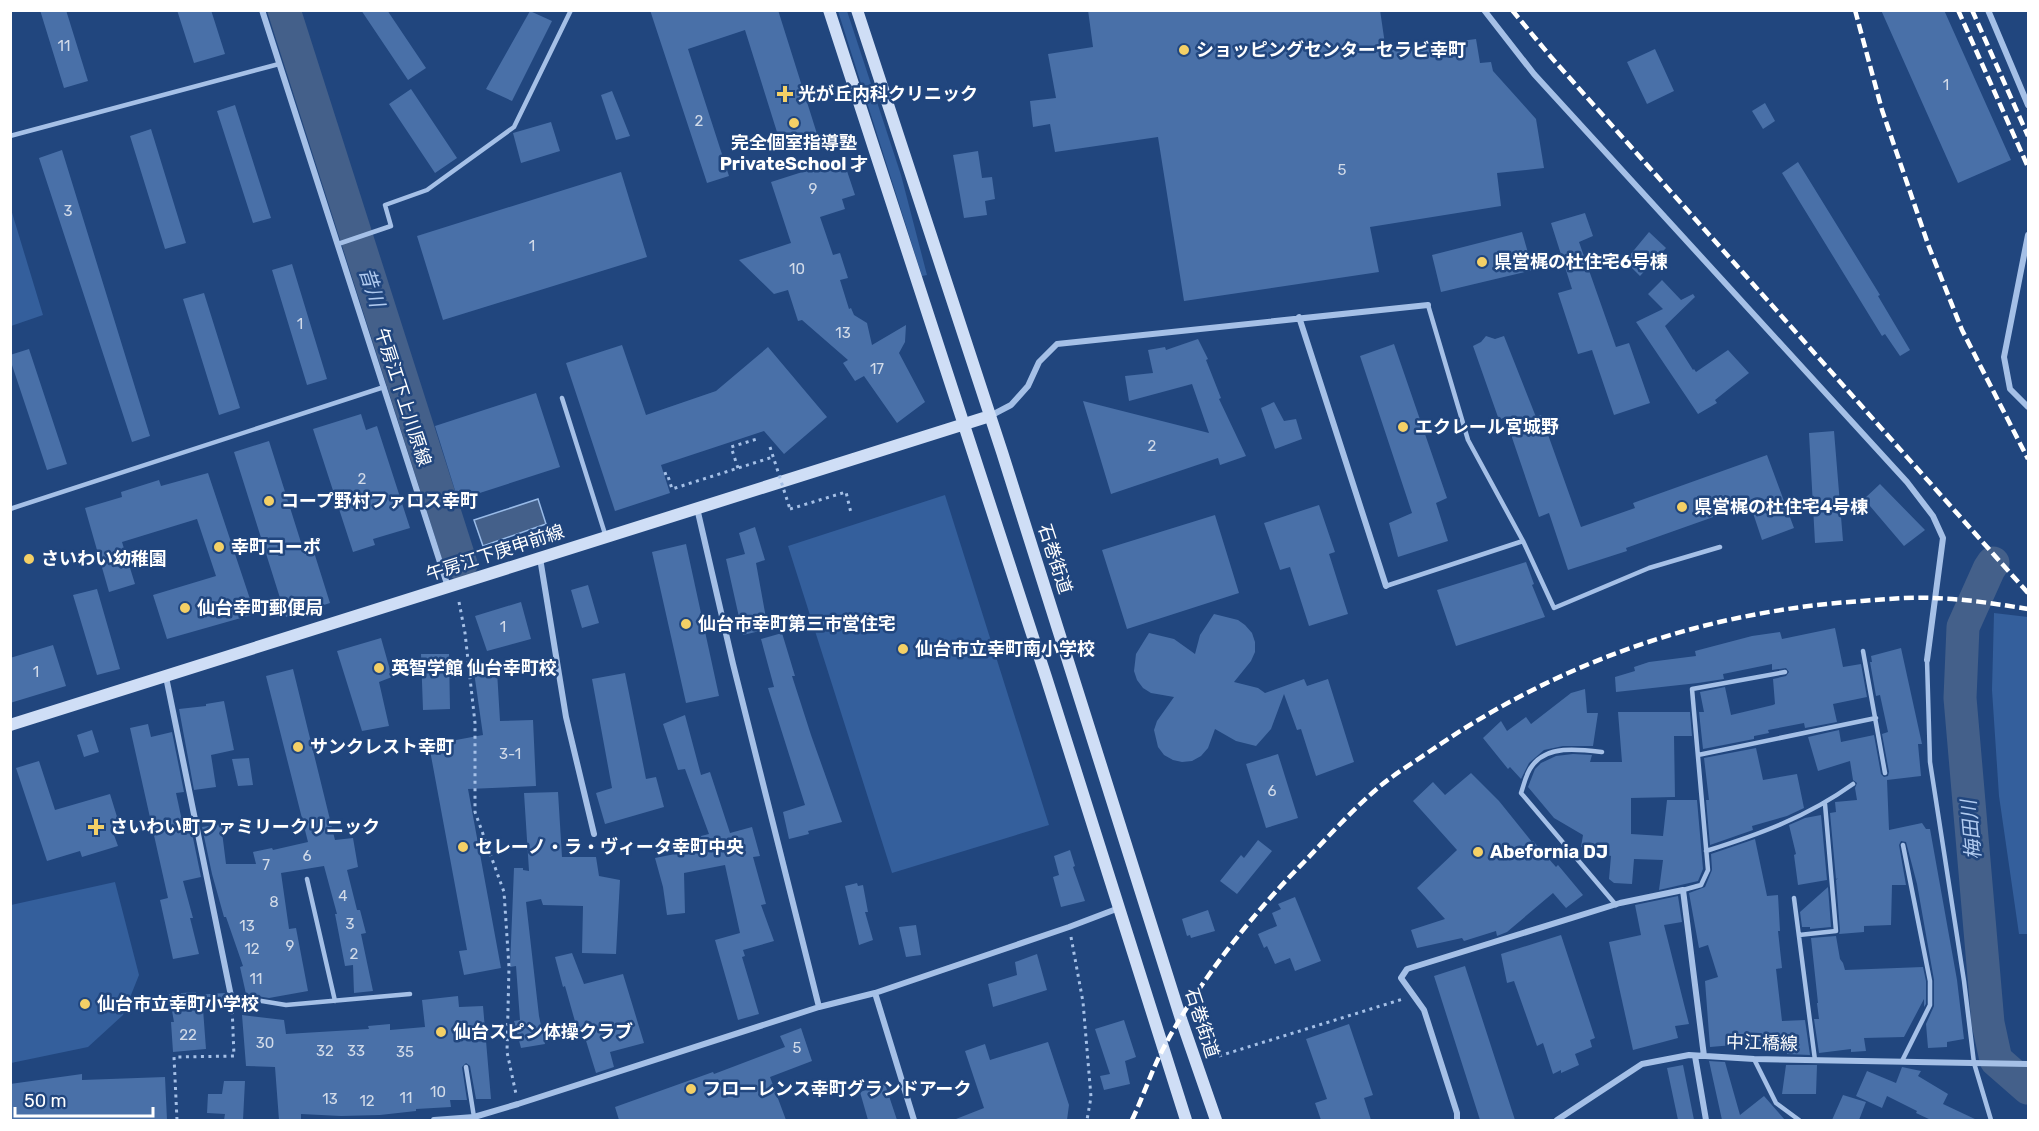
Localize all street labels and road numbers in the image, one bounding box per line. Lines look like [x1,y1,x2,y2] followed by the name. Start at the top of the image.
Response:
[370,325,436,469] street label: 午房江下上川原線
[423,520,567,586] street label: 午房江下庚申前線
[1033,521,1077,597] street label: 石巻街道
[1180,985,1224,1061] street label: 石巻街道
[1726,1031,1798,1055] street label: 中江橋線

